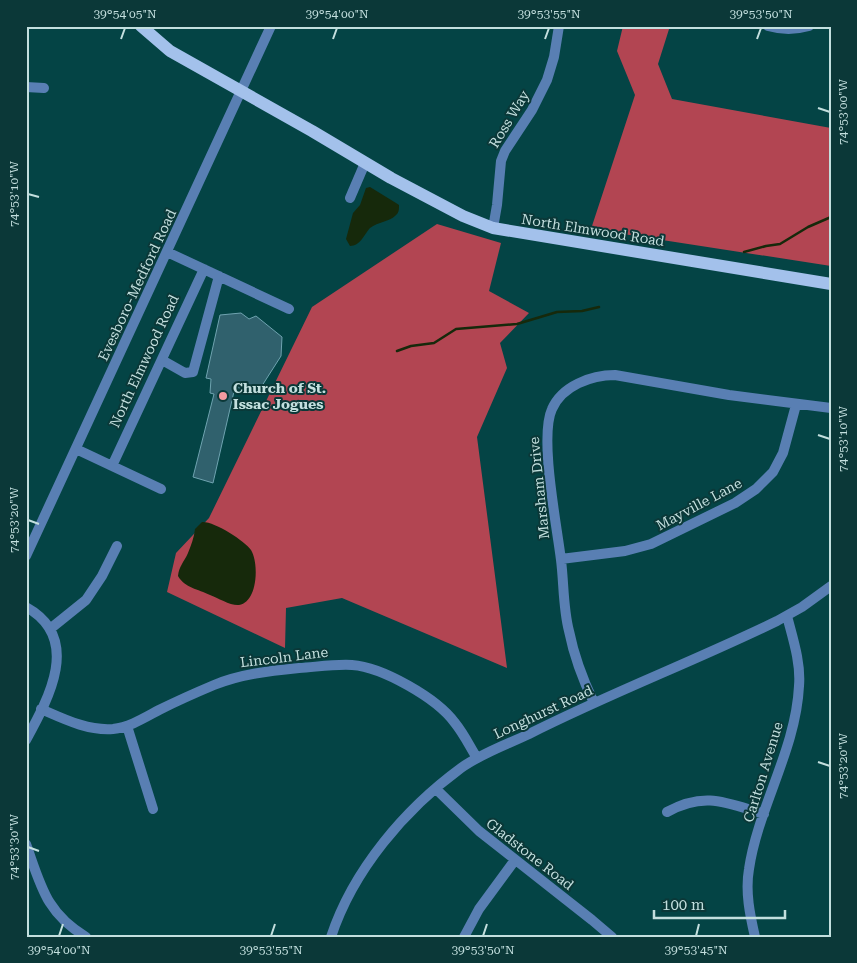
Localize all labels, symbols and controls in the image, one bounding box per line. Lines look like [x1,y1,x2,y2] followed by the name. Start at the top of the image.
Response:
[93,7,157,21] text: 39°54'05"N
[305,7,369,21] text: 39°54'00"N
[517,7,581,21] text: 39°53'55"N
[729,7,793,21] text: 39°53'50"N
[836,78,850,145] text: 74°53'00"W
[486,87,533,151] street label: Ross Way
[7,160,21,227] text: 74°53'10"W
[95,207,179,363] street label: Evesboro-Medford Road
[520,211,666,249] street label: North Elmwood Road
[106,292,182,430] street label: North Elmwood Road
[233,380,326,412] place label: Church of St. Issac Jogues
[217,390,229,402] marker: Church of St. Issac Jogues
[836,405,850,472] text: 74°53'10"W
[526,436,552,540] street label: Marsham Drive
[653,475,745,533] street label: Mayville Lane
[7,486,21,553] text: 74°53'20"W
[239,644,329,670] street label: Lincoln Lane
[491,682,595,742] street label: Longhurst Road
[740,720,786,824] street label: Carlton Avenue
[836,732,850,799] text: 74°53'20"W
[7,813,21,880] text: 74°53'30"W
[483,815,577,893] street label: Gladstone Road
[654,888,786,920] scale bar
[662,896,705,914] text: 100 m
[27,943,91,957] text: 39°54'00"N
[239,943,303,957] text: 39°53'55"N
[451,943,515,957] text: 39°53'50"N
[664,943,728,957] text: 39°53'45"N

